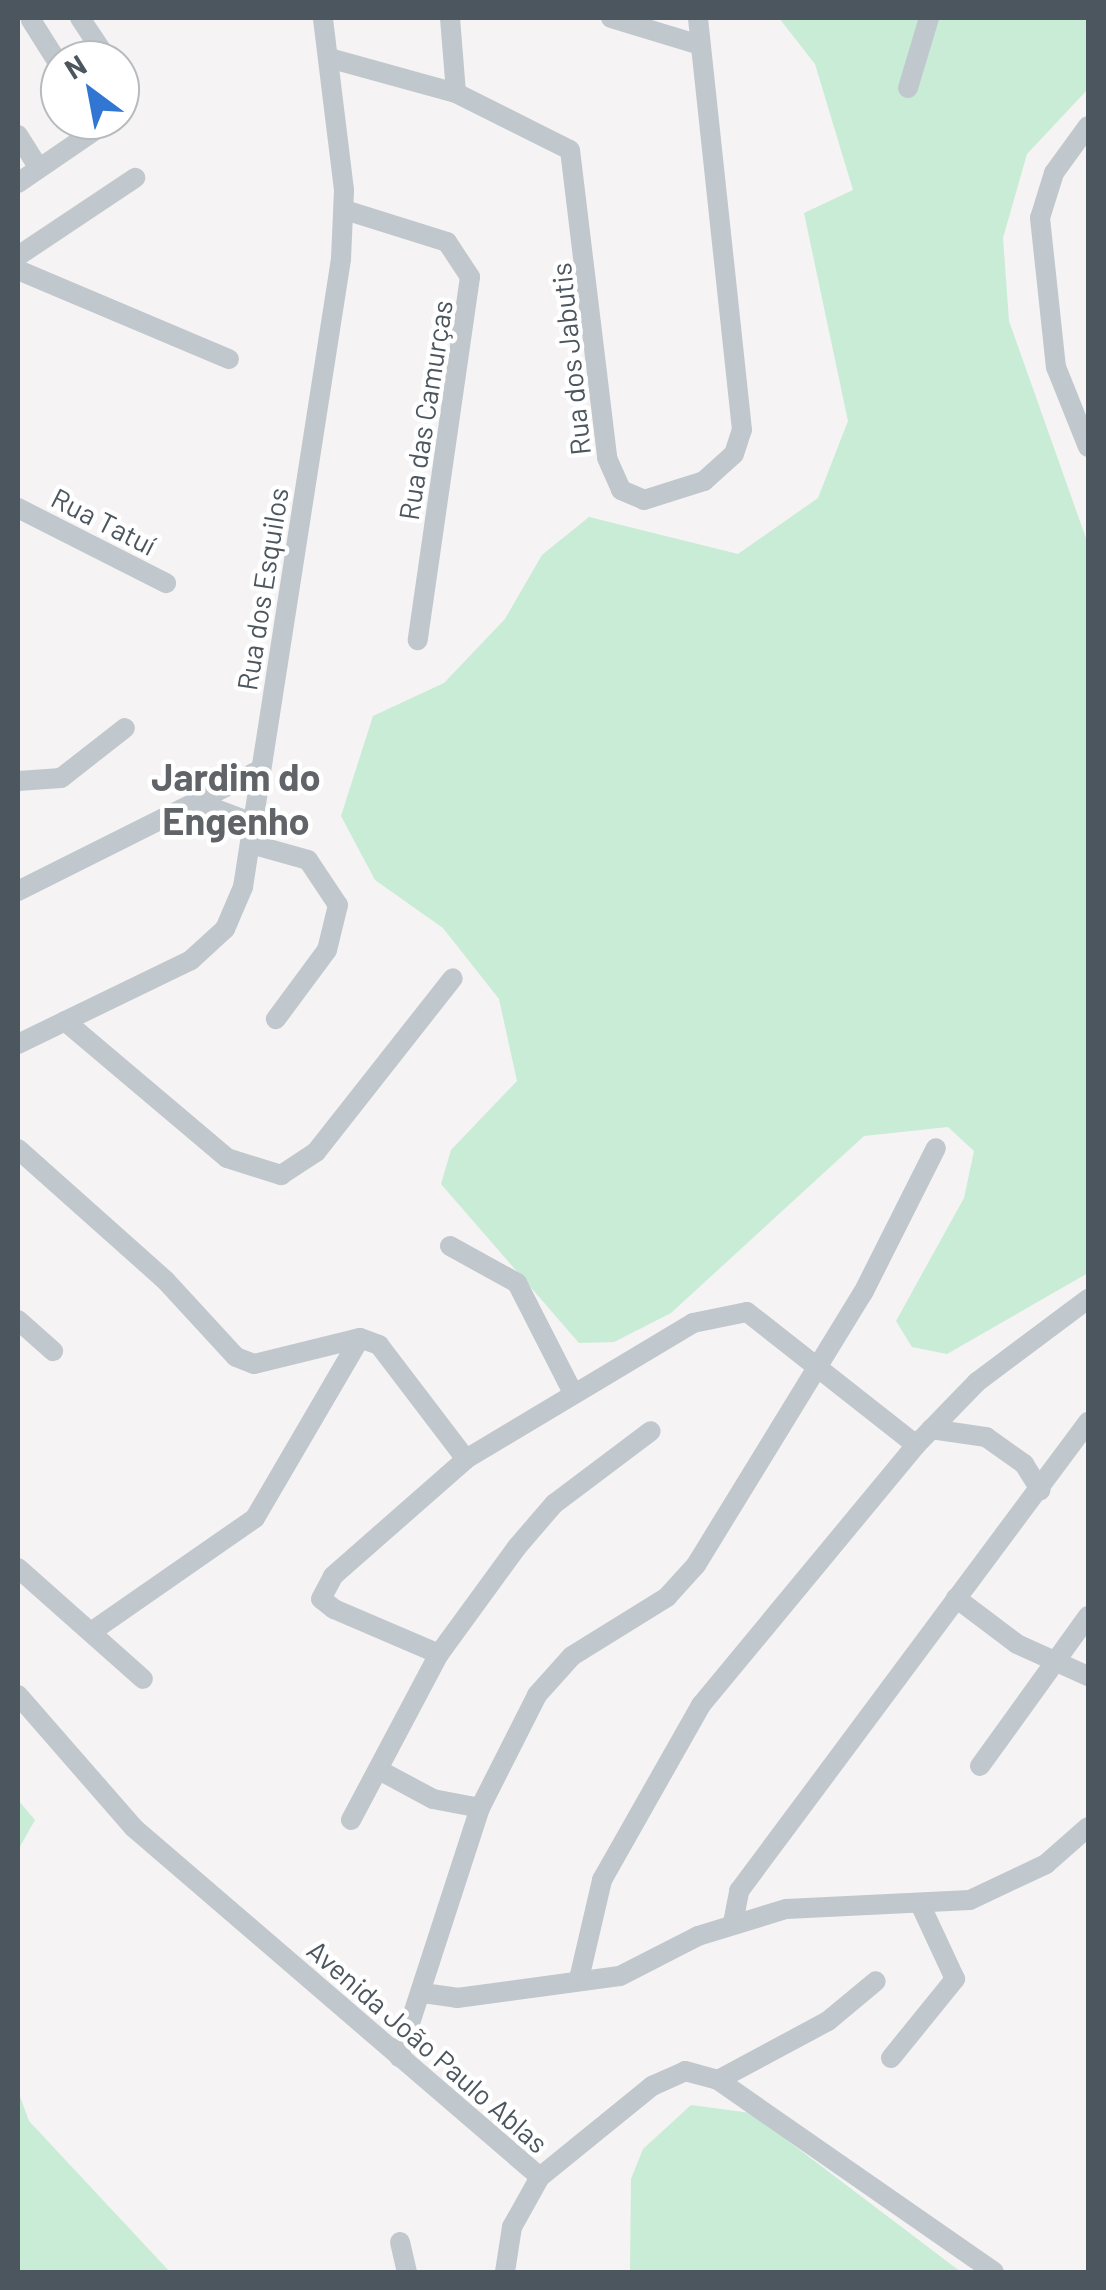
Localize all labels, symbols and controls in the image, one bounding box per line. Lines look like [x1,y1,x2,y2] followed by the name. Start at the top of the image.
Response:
[40,40,140,140] north arrow
[58,47,92,86] text: N
[543,261,597,457] street label: Rua dos Jabutis
[391,298,459,522] street label: Rua das Camurças
[46,480,162,562] street label: Rua Tatuí
[229,485,295,693] street label: Rua dos Esquilos
[151,754,321,844] district label: Jardim do Engenho
[301,1932,555,2160] street label: Avenida João Paulo Ablas

